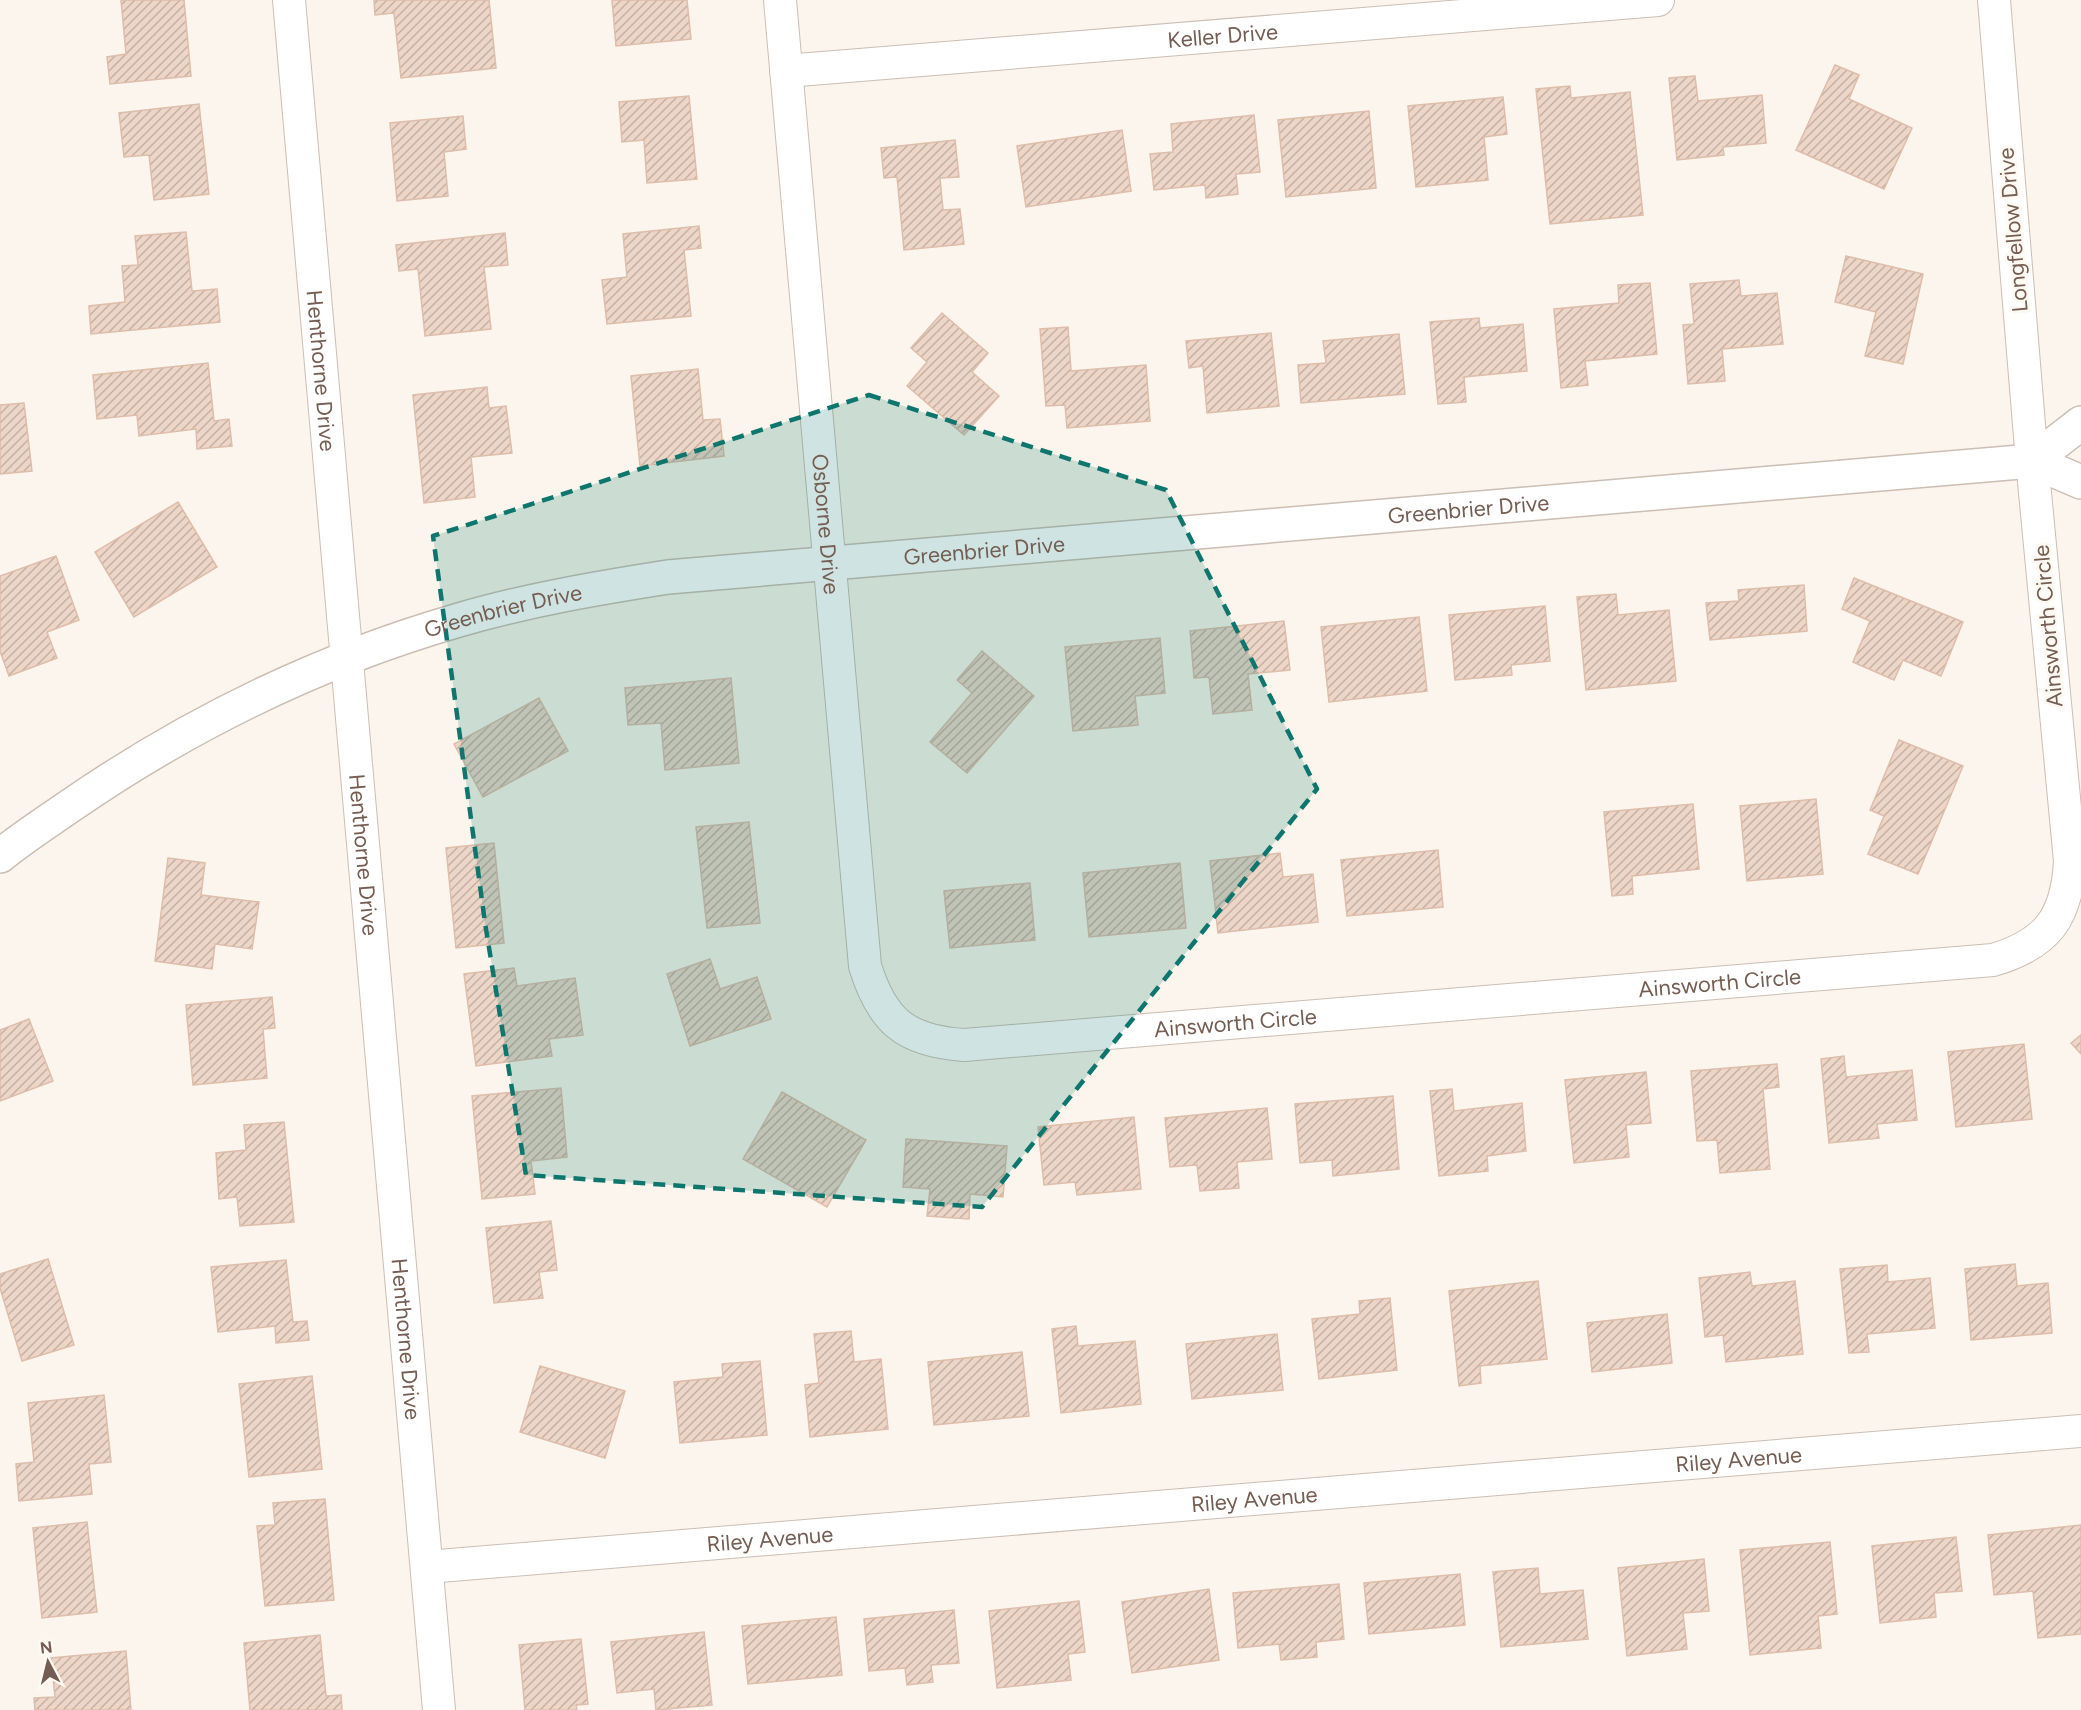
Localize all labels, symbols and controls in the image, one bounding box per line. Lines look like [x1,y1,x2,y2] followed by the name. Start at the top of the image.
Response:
[1166,18,1279,53] street label: Keller Drive
[1992,147,2034,313] street label: Longfellow Drive
[301,289,342,453] street label: Henthorne Drive
[806,453,846,595] street label: Osborne Drive
[1387,489,1550,529] street label: Greenbrier Drive
[903,530,1066,570] street label: Greenbrier Drive
[2027,544,2069,708] street label: Ainsworth Circle
[421,578,584,643] street label: Greenbrier Drive
[343,773,385,937] street label: Henthorne Drive
[1637,962,1802,1003] street label: Ainsworth Circle
[1153,1002,1318,1043] street label: Ainsworth Circle
[386,1257,427,1421] street label: Henthorne Drive
[1674,1441,1803,1478] street label: Riley Avenue
[1190,1480,1319,1518] street label: Riley Avenue
[706,1520,834,1557] street label: Riley Avenue
[18,1632,78,1692] north arrow
[39,1637,54,1658] text: N

